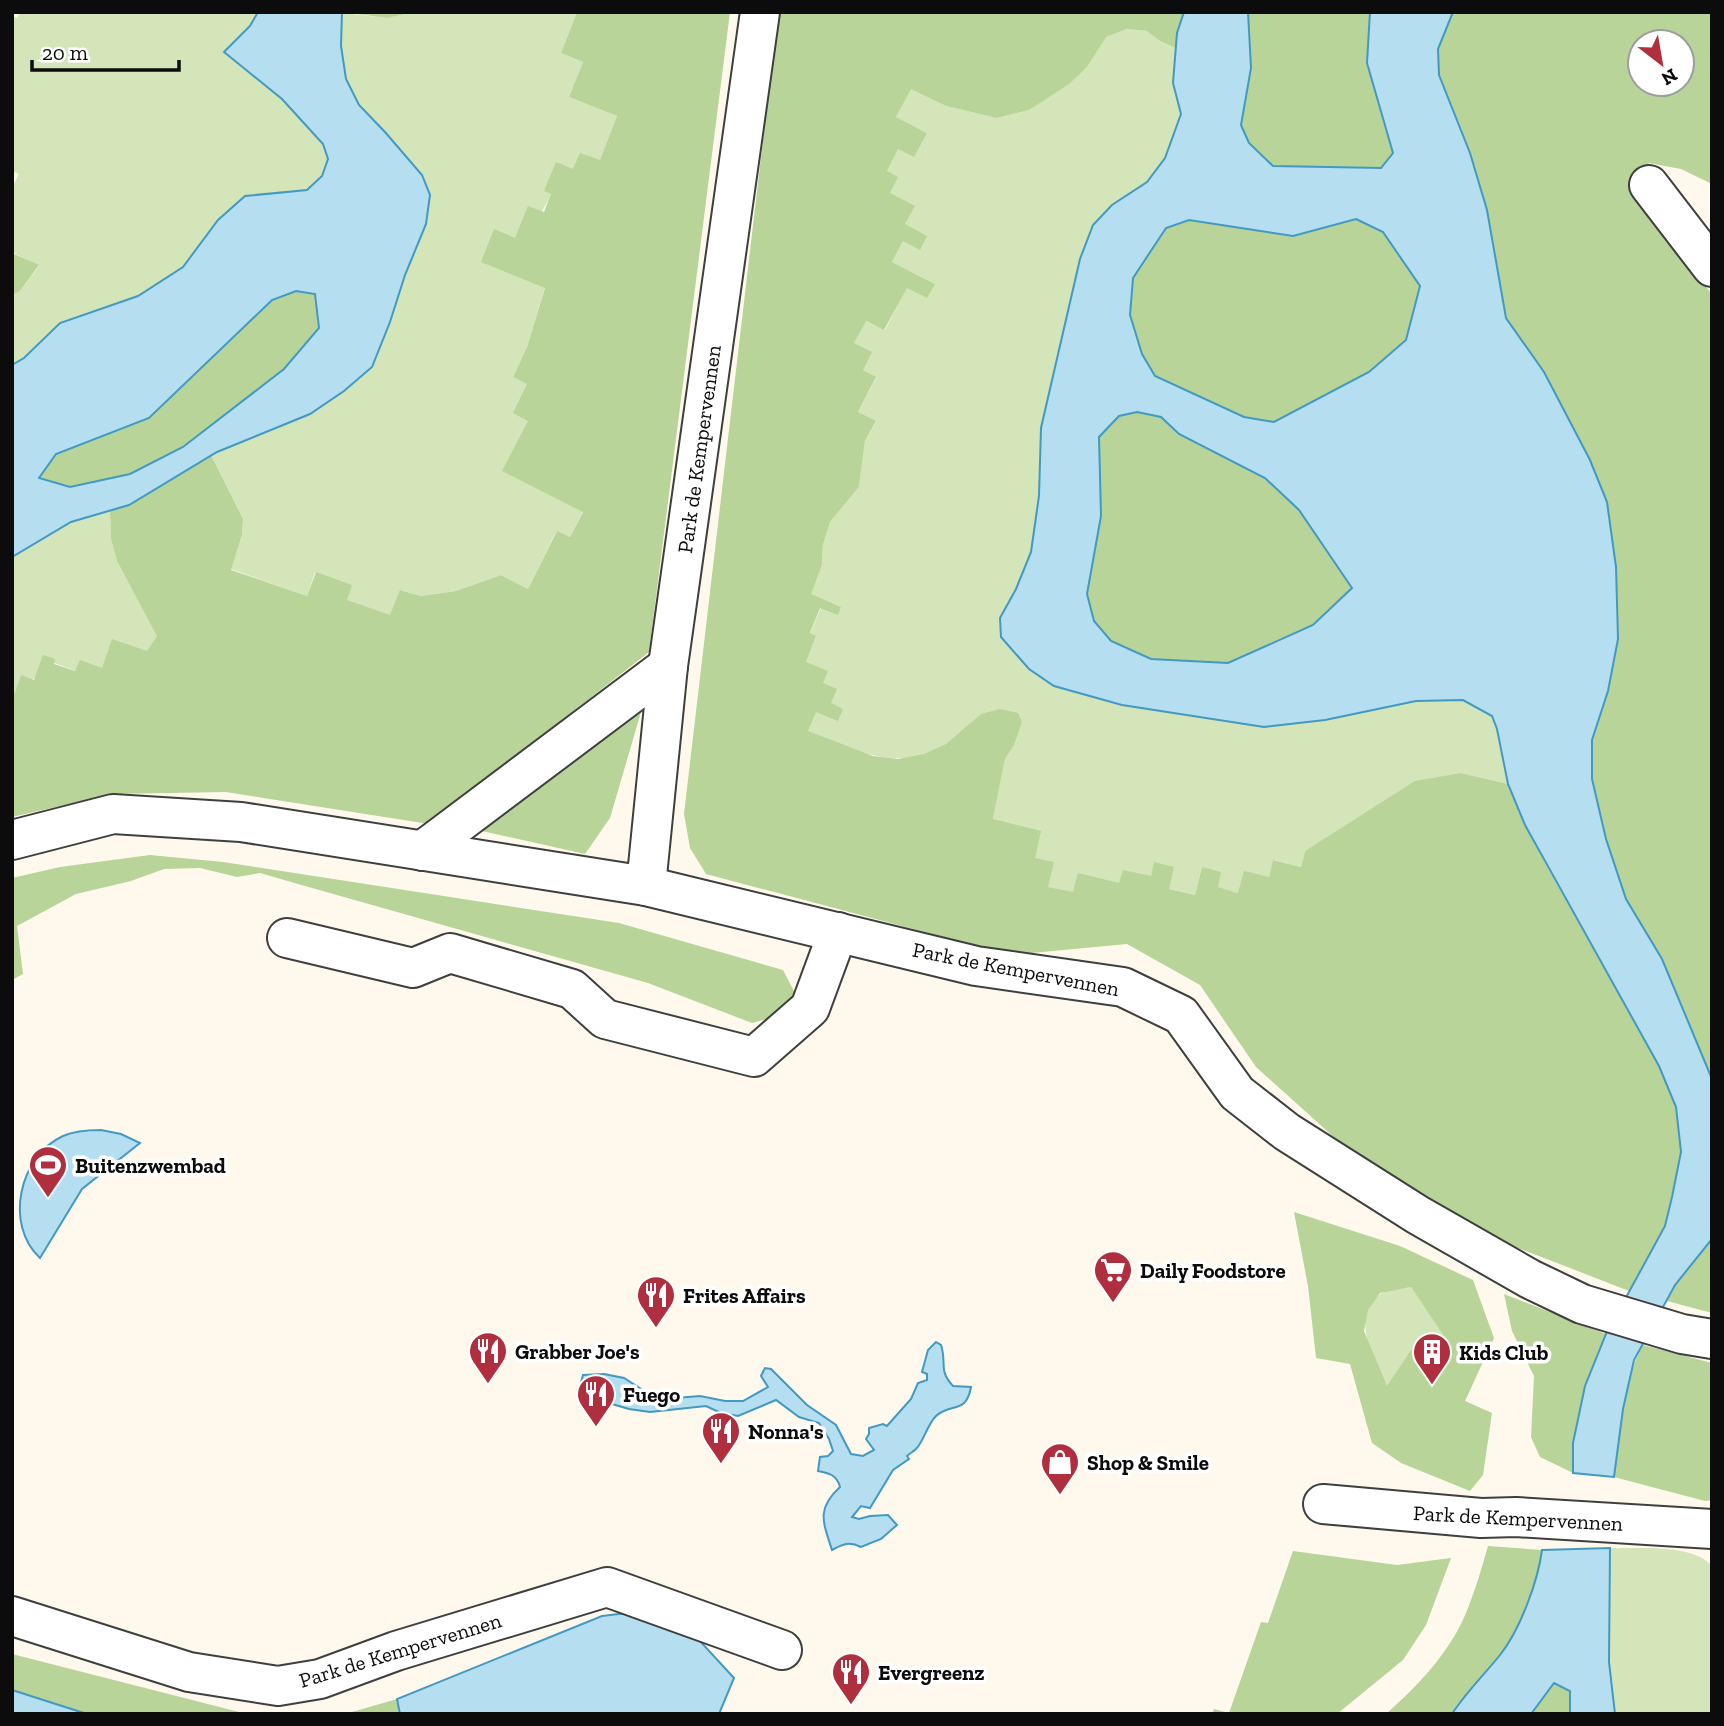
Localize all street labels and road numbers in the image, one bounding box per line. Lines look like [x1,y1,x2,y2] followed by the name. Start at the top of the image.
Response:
[672,343,726,555] street label: Park de Kempervennen
[910,937,1122,1001] street label: Park de Kempervennen
[1412,1500,1624,1536] street label: Park de Kempervennen
[296,1607,504,1693] street label: Park de Kempervennen

